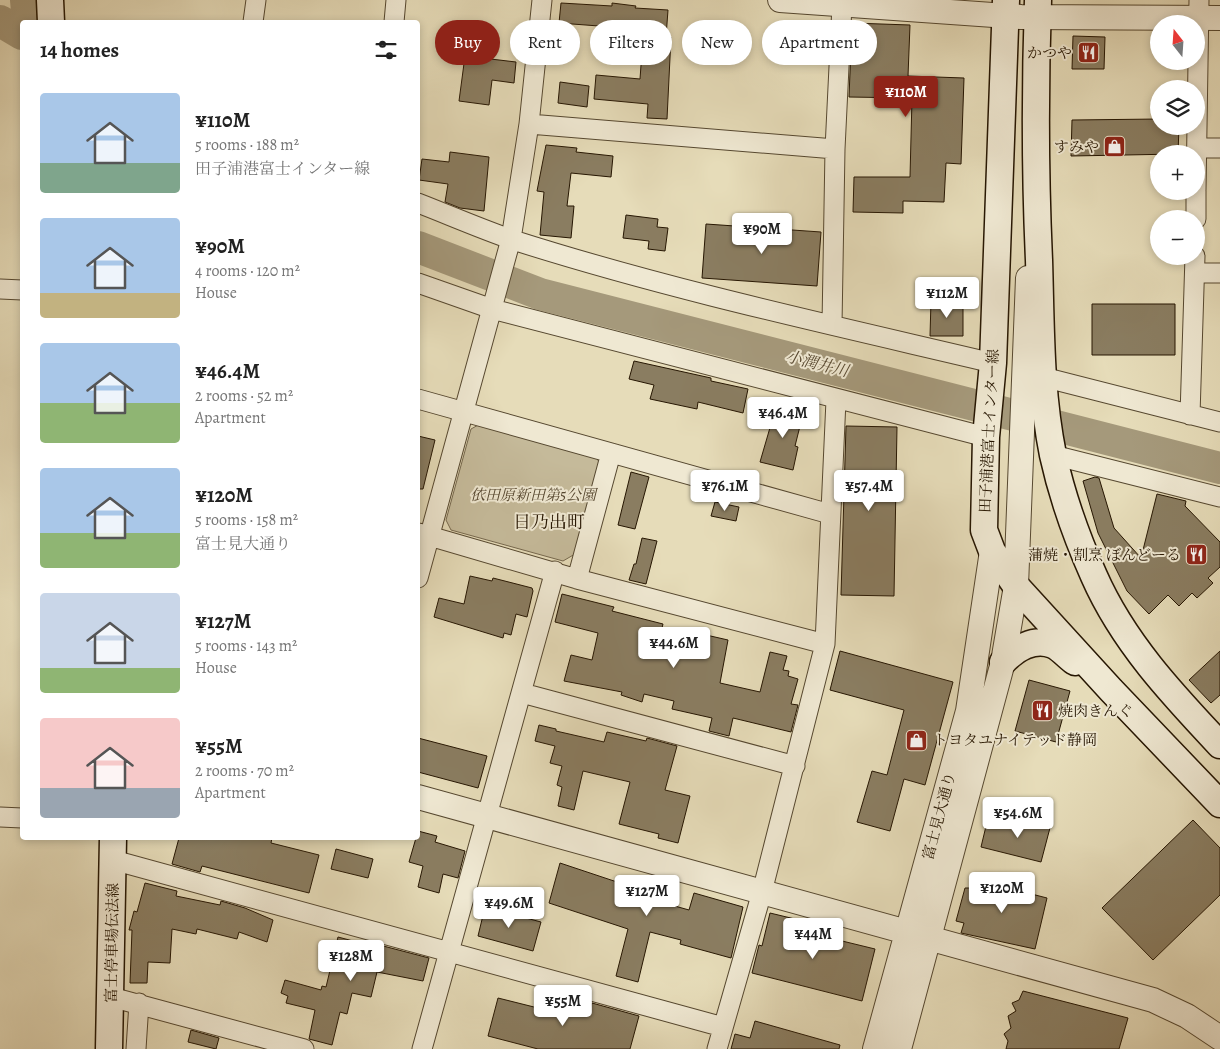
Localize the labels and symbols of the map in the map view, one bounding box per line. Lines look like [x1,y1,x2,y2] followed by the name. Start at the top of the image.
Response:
[1150,15,1205,70] north arrow
[1076,41,1100,65] restaurant icon: かつや
[1027,43,1072,63] place label: かつや
[871,76,941,118] pin: ¥110M
[1103,135,1127,159] shop icon: すみや
[1054,137,1099,157] place label: すみや
[732,212,792,255] pin: ¥90M
[912,276,982,319] pin: ¥112M
[783,346,853,383] water label: 小潤井川
[975,348,1003,514] street label: 田子浦港富士インター線
[742,396,824,439] pin: ¥46.4M
[684,470,766,512] pin: ¥76.1M
[828,470,910,512] pin: ¥57.4M
[470,485,599,505] park label: 依田原新田第5公園
[513,510,585,534] district label: 日乃出町
[1185,543,1209,567] restaurant icon: 蒲焼・割烹 ぼんどーる
[1028,545,1181,565] place label: 蒲焼・割烹 ぼんどーる
[633,626,715,669] pin: ¥44.6M
[1030,699,1054,723] restaurant icon: 焼肉きんぐ
[1058,701,1133,721] place label: 焼肉きんぐ
[905,728,929,752] shop icon: トヨタユナイテッド静岡
[933,730,1097,750] place label: トヨタユナイテッド静岡
[918,770,960,862] street label: 富士見大通り
[977,796,1059,839] pin: ¥54.6M
[967,872,1037,914] pin: ¥120M
[612,874,682,917] pin: ¥127M
[101,883,123,1003] street label: 富士停車場伝法線
[468,886,550,929] pin: ¥49.6M
[783,918,843,960] pin: ¥44M
[316,940,386,982] pin: ¥128M
[533,984,593,1027] pin: ¥55M

